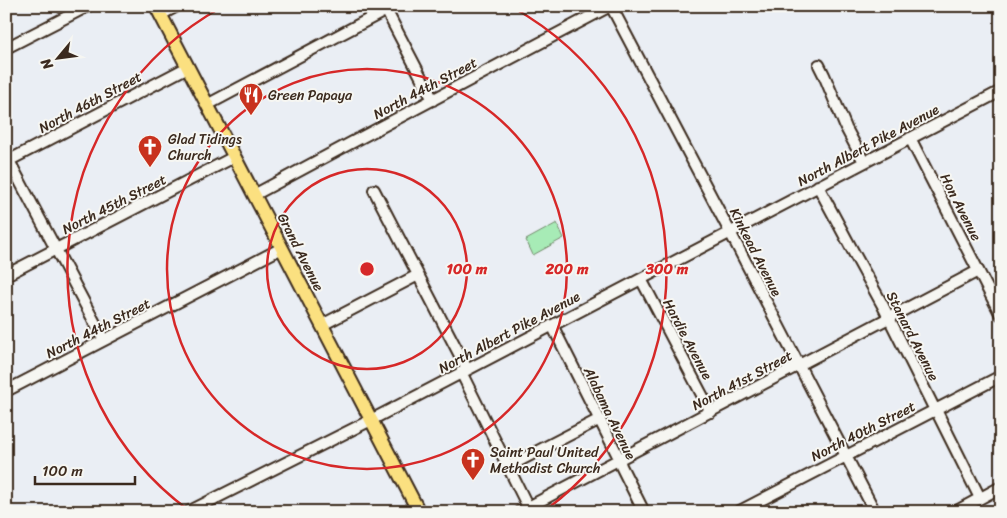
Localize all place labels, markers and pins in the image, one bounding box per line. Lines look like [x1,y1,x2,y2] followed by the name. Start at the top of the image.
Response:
[238,82,264,116] restaurant icon: Green Papaya
[268,83,353,108] place label: Green Papaya
[168,127,242,168] place label: Glad Tidings Church
[137,134,163,168] church icon: Glad Tidings Church
[358,260,376,278] centre of rings
[490,440,600,481] place label: Saint Paul United Methodist Church
[460,447,486,481] church icon: Saint Paul United Methodist Church

